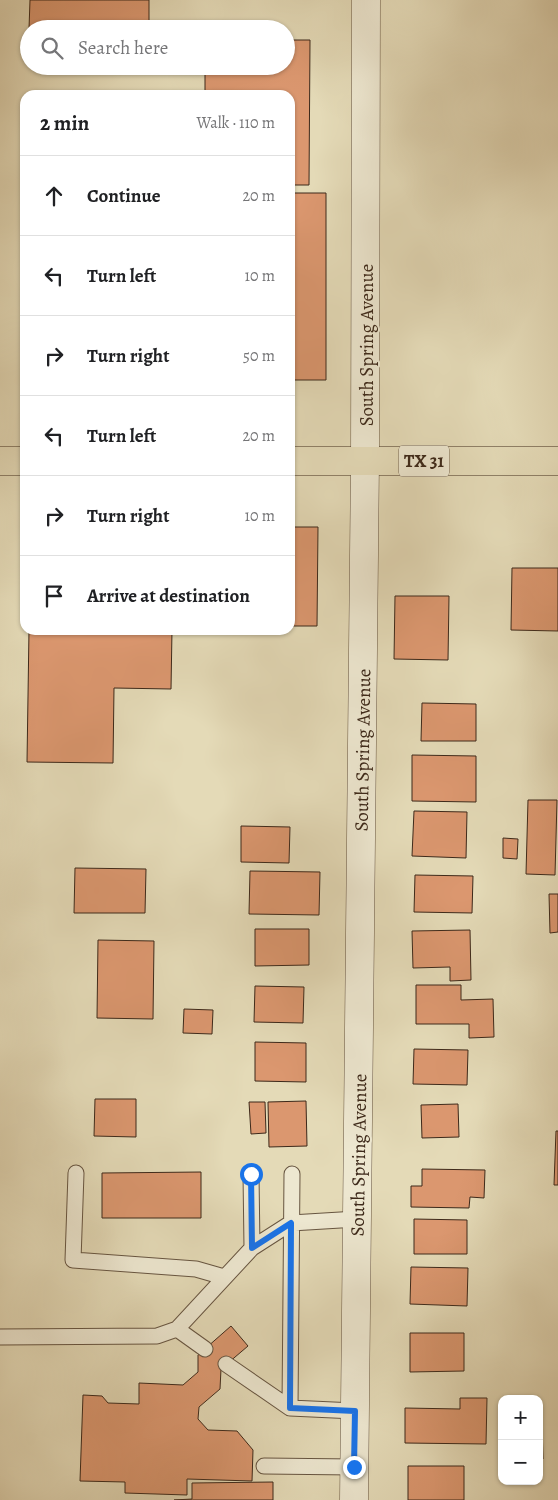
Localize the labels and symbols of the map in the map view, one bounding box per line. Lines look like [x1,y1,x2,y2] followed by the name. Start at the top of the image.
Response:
[354,264,380,426] street label: South Spring Avenue
[399,446,449,476] road number: TX 31
[349,668,377,832] street label: South Spring Avenue
[345,1073,373,1237] street label: South Spring Avenue
[240,1163,263,1186] route start
[343,1456,366,1479] route end

